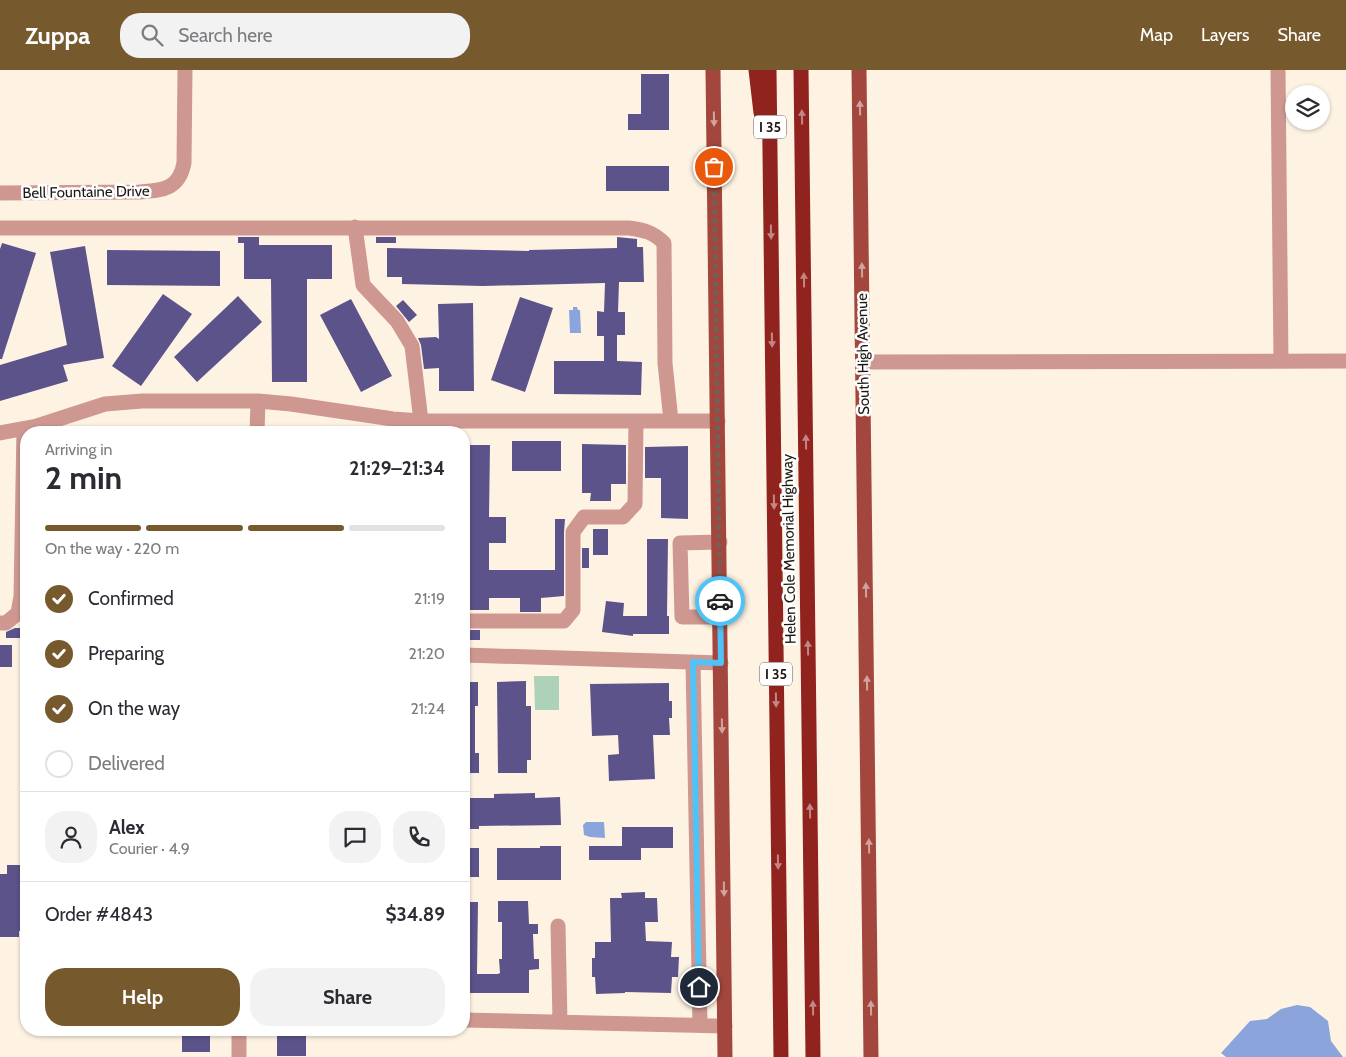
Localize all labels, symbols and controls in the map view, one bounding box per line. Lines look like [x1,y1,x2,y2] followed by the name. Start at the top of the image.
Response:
[120,13,470,58] search box
[25,21,90,50] text: Zuppa
[138,21,166,49] icon: search
[178,24,273,47] text: Search here
[1140,24,1173,46] text: Map
[1201,24,1250,46] text: Layers
[1278,24,1321,46] text: Share
[1285,85,1330,130] map controls
[1285,85,1330,130] button: layers
[856,99,864,115] one-way arrow
[798,109,806,125] one-way arrow
[710,111,718,127] one-way arrow
[754,116,786,138] road number: I 35
[693,146,735,188] pin
[700,153,728,181] icon: bag
[22,182,150,202] street label: Bell Fountaine Drive
[767,225,775,241] one-way arrow
[858,262,866,278] one-way arrow
[800,271,808,287] one-way arrow
[853,293,873,415] street label: South High Avenue
[768,332,776,348] one-way arrow
[802,434,810,450] one-way arrow
[45,440,112,459] text: Arriving in
[778,453,800,644] street label: Helen Cole Memorial Highway
[349,457,445,480] text: 21:29–21:34
[45,458,122,497] text: 2 min
[770,495,778,511] one-way arrow
[45,539,179,558] text: On the way · 220 m
[695,576,745,626] courier
[861,582,869,598] one-way arrow
[45,585,73,613] icon: check
[88,587,174,610] text: Confirmed
[706,587,734,615] icon: car
[414,589,445,608] text: 21:19
[45,640,73,668] icon: check
[804,640,812,656] one-way arrow
[88,642,164,665] text: Preparing
[409,644,445,663] text: 21:20
[760,662,792,686] road number: I 35
[863,675,871,691] one-way arrow
[773,692,781,708] one-way arrow
[45,695,73,723] icon: check
[88,697,180,720] text: On the way
[410,699,445,718] text: 21:24
[718,719,726,735] one-way arrow
[88,752,165,775] text: Delivered
[806,803,814,819] one-way arrow
[45,811,97,863] button: person
[329,811,381,863] button: chat
[393,811,445,863] button: phone
[109,816,145,839] text: Alex
[865,838,873,854] one-way arrow
[109,839,190,858] text: Courier · 4.9
[775,855,783,871] one-way arrow
[720,881,728,897] one-way arrow
[45,903,153,926] text: Order #4843
[386,903,445,926] text: $34.89
[678,966,720,1008] pin
[45,968,240,1026] button: Help
[250,968,445,1026] button: Share
[685,973,713,1001] icon: home
[809,1000,817,1016] one-way arrow
[867,1000,875,1016] one-way arrow

